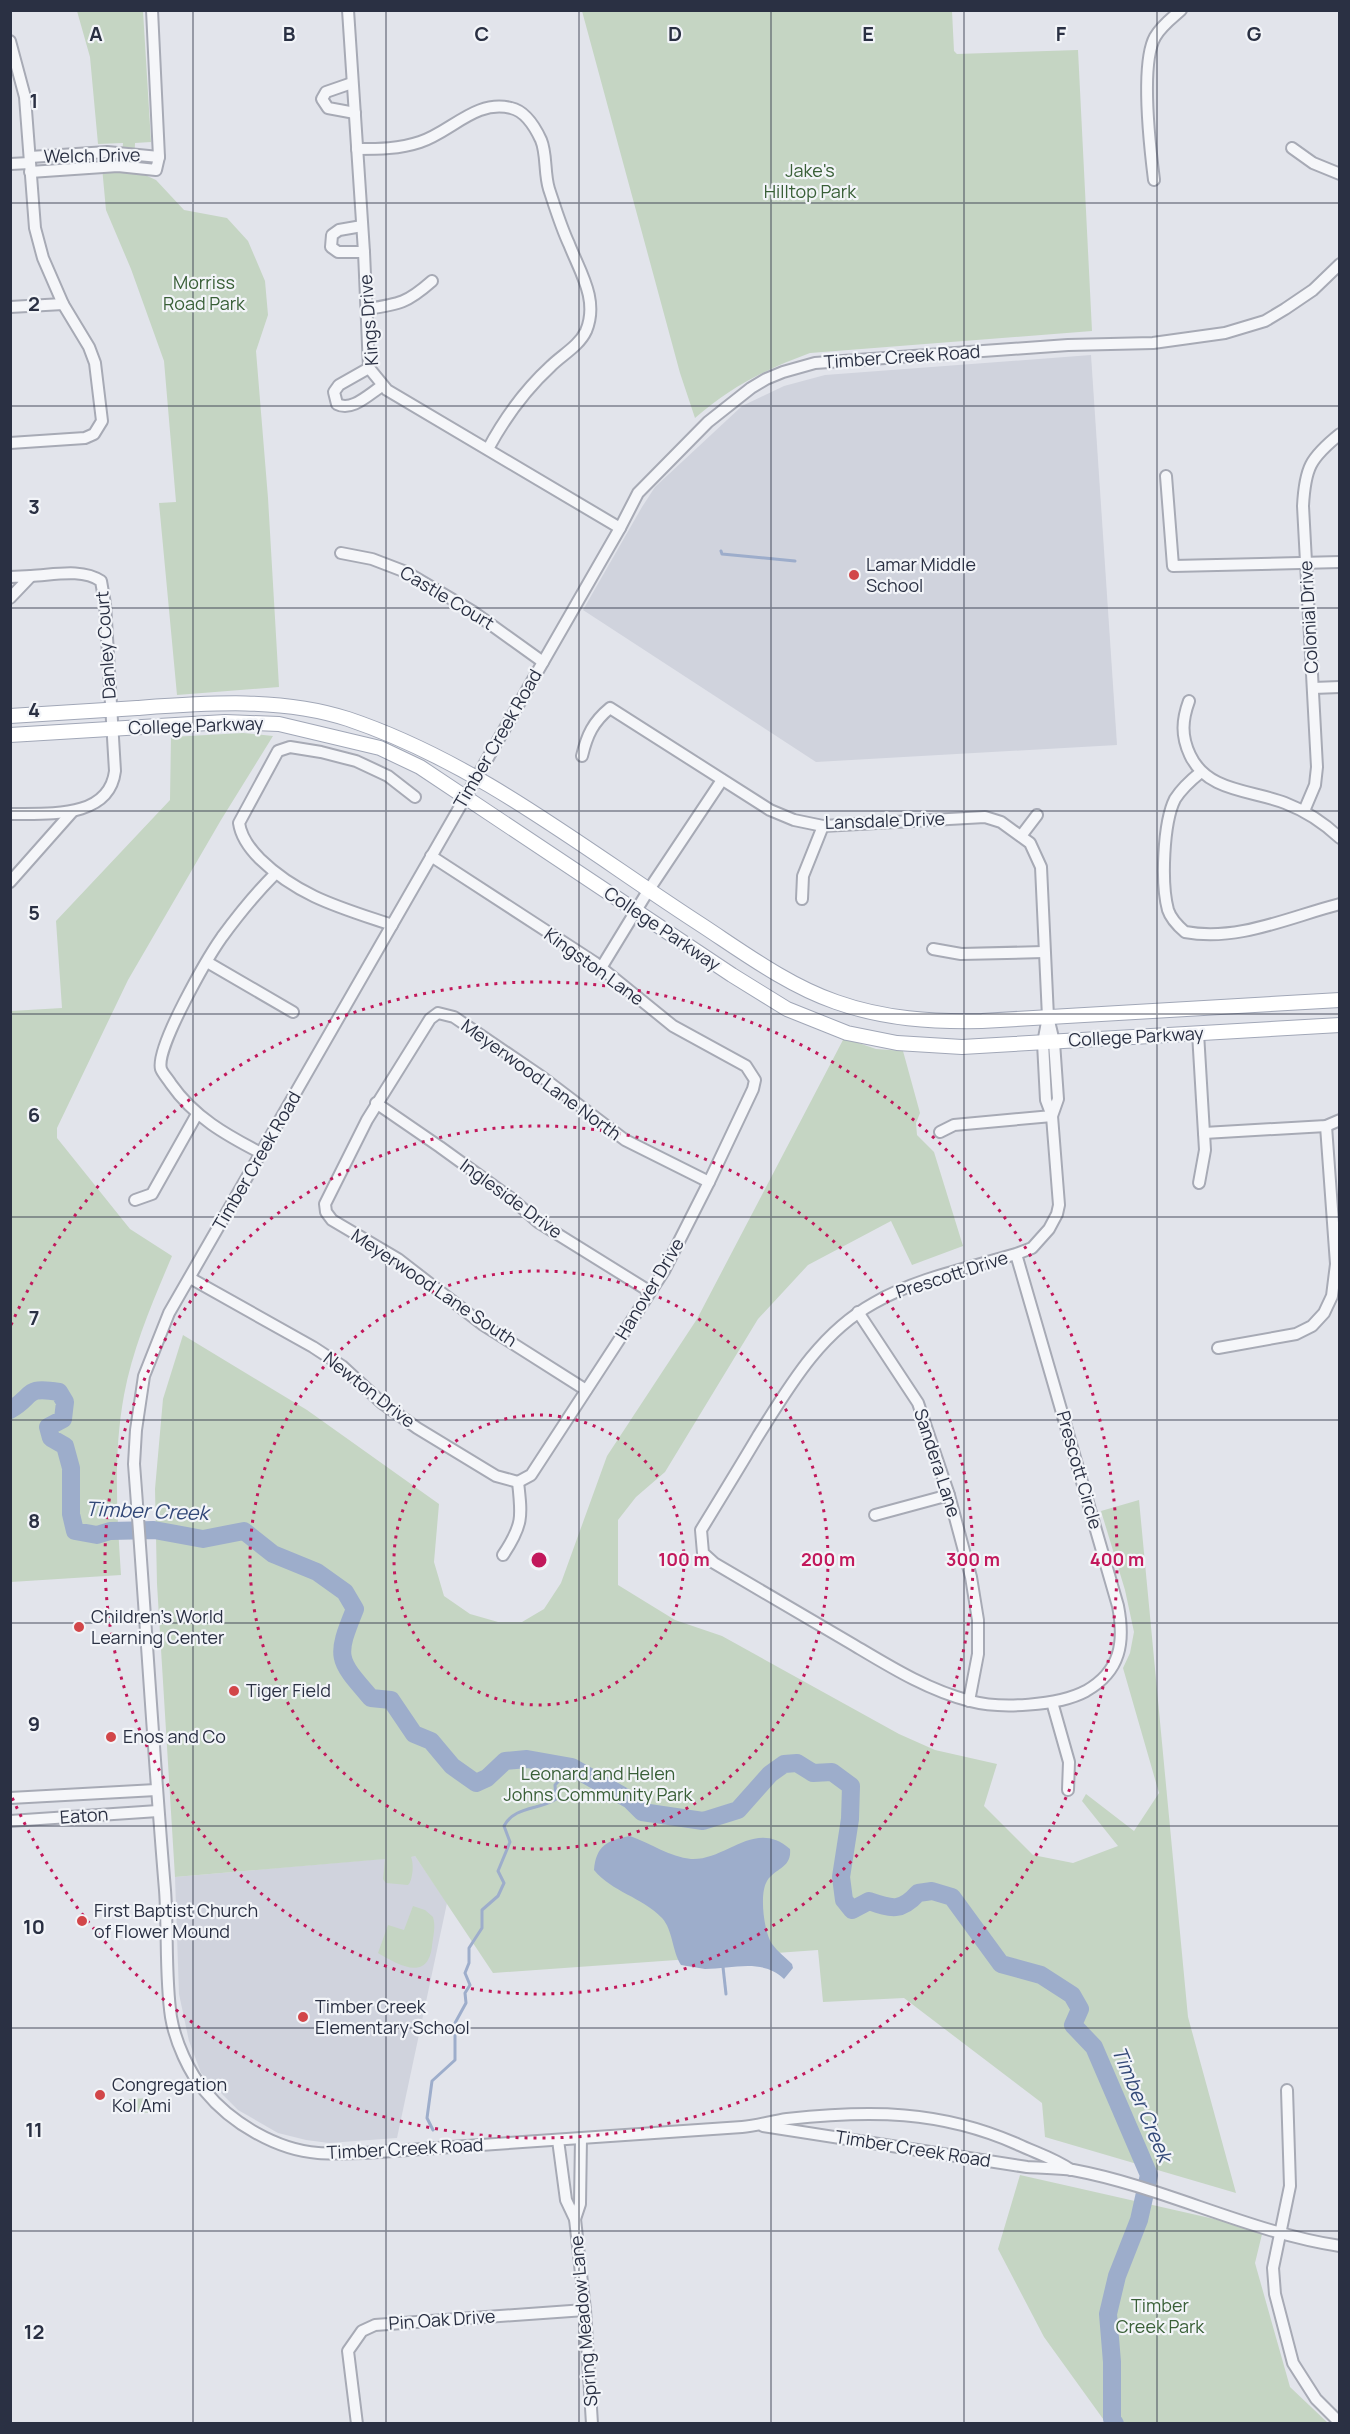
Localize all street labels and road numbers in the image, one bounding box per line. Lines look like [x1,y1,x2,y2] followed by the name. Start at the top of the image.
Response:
[43,142,141,168] street label: Welch Drive
[353,274,383,366] street label: Kings Drive
[823,339,981,373] street label: Timber Creek Road
[396,560,499,635] street label: Castle Court
[1293,560,1323,674] street label: Colonial Drive
[89,590,121,700] street label: Danley Court
[448,665,547,812] street label: Timber Creek Road
[128,711,265,739] street label: College Parkway
[824,806,946,834] street label: Lansdale Drive
[600,880,726,976] street label: College Parkway
[540,922,649,1011] street label: Kingston Lane
[457,1013,626,1145] street label: Meyerwood Lane North
[1068,1020,1205,1052] street label: College Parkway
[207,1087,306,1234] street label: Timber Creek Road
[456,1153,568,1243] street label: Ingleside Drive
[347,1223,522,1352] street label: Meyerwood Lane South
[609,1233,689,1344] street label: Hanover Drive
[893,1245,1011,1303] street label: Prescott Drive
[319,1346,420,1433] street label: Newton Drive
[909,1405,967,1520] street label: Sandera Lane
[1052,1408,1108,1532] street label: Prescott Circle
[59,1801,109,1829] street label: Eaton
[834,2124,993,2172] street label: Timber Creek Road
[326,2132,484,2164] street label: Timber Creek Road
[564,2235,602,2408] street label: Spring Meadow Lane
[388,2303,496,2335] street label: Pin Oak Drive

